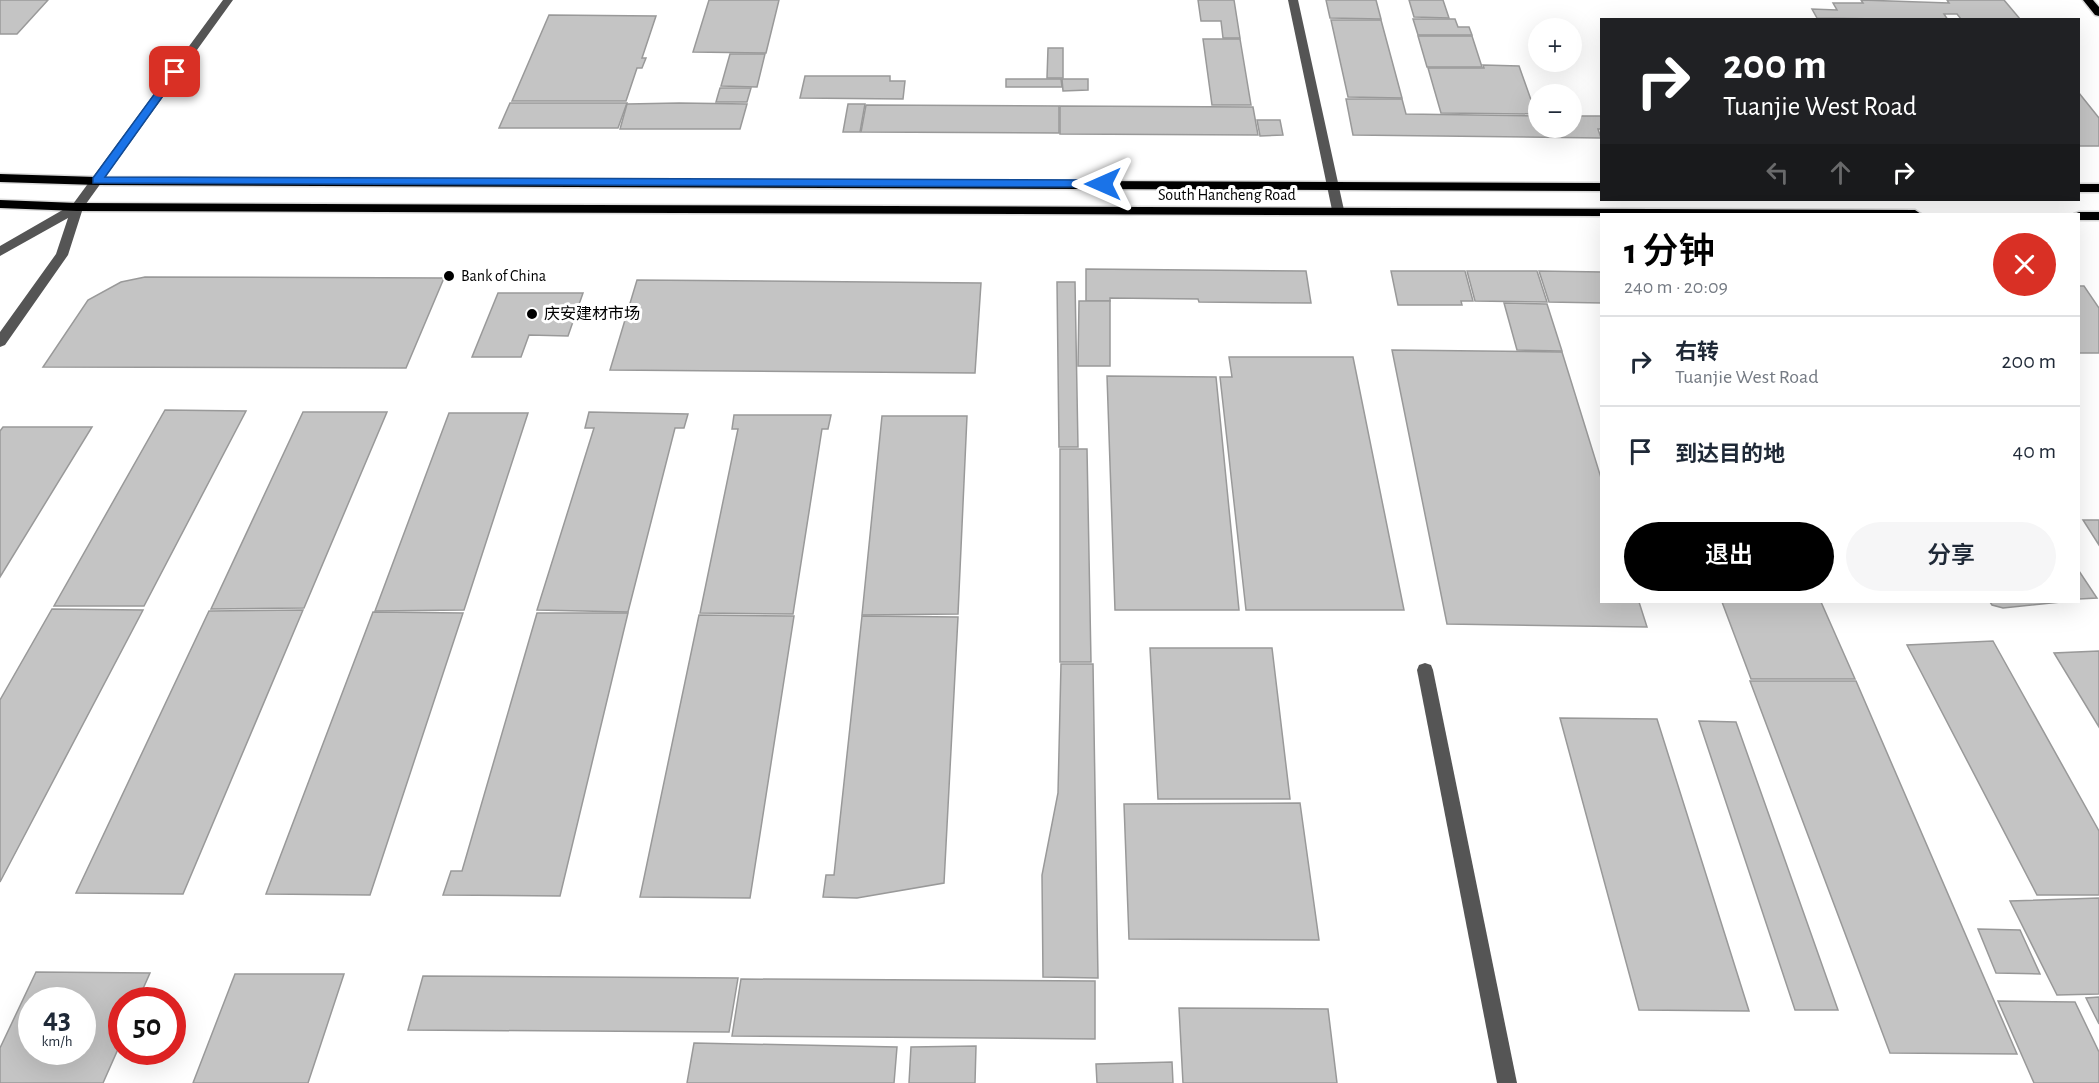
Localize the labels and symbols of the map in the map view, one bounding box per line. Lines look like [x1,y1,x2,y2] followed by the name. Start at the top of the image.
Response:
[149,46,200,97] pin
[1071,152,1135,216] position arrow
[1158,187,1296,203] street label: South Hancheng Road
[461,268,546,284] place label: Bank of China
[442,269,456,283] marker: Bank of China
[544,305,640,322] place label: 庆安建材市场
[525,307,539,321] marker: 庆安建材市场
[108,987,186,1065] speed limit sign: 50

